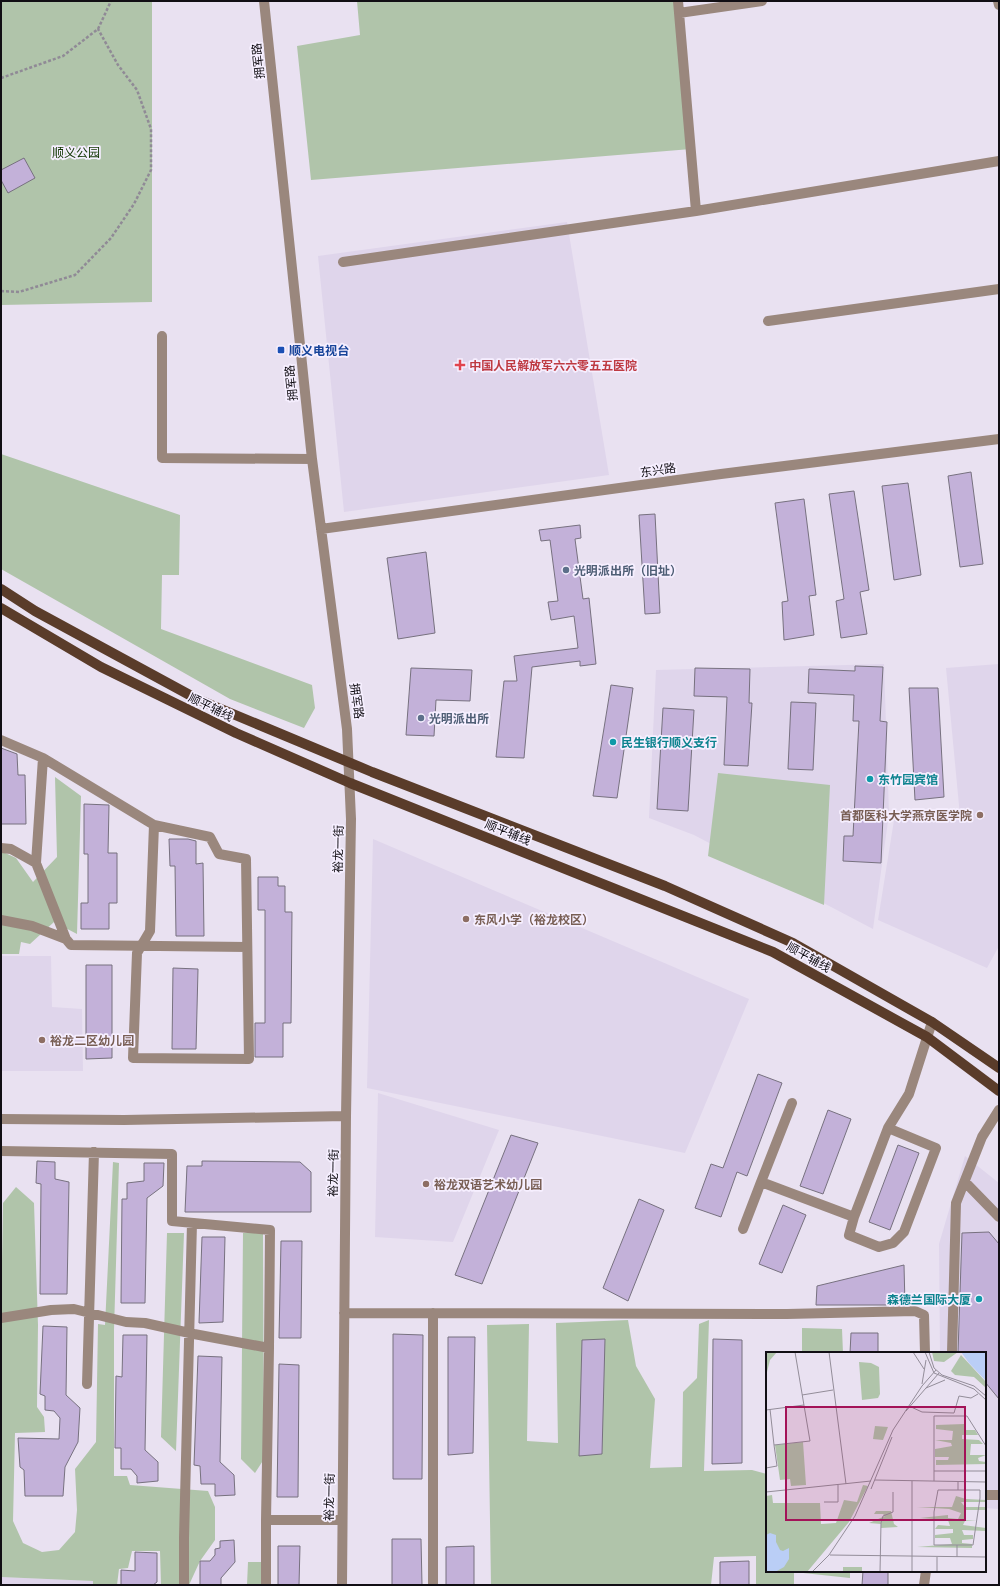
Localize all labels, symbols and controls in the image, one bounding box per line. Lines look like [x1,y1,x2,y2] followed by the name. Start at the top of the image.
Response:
[249,42,267,80] street label: 拥军路
[52,145,100,160] park label: 顺义公园
[289,343,349,358] place label: 顺义电视台
[276,345,286,355] marker: 顺义电视台
[469,358,637,373] place label: 中国人民解放军六六零五五医院
[454,359,466,371] marker: 中国人民解放军六六零五五医院
[282,364,300,402] street label: 拥军路
[639,460,677,480] street label: 东兴路
[574,563,682,578] place label: 光明派出所（旧址）
[561,565,571,575] marker: 光明派出所（旧址）
[347,682,367,720] street label: 拥军路
[186,690,236,724] street label: 顺平辅线
[429,711,489,726] place label: 光明派出所
[416,713,426,723] marker: 光明派出所
[621,735,717,750] place label: 民生银行顺义支行
[608,737,618,747] marker: 民生银行顺义支行
[878,772,938,787] place label: 东竹园宾馆
[865,774,875,784] marker: 东竹园宾馆
[840,808,972,823] place label: 首都医科大学燕京医学院
[975,810,985,820] marker: 首都医科大学燕京医学院
[483,816,533,848] street label: 顺平辅线
[330,825,346,873] street label: 裕龙一街
[474,912,594,927] place label: 东风小学（裕龙校区）
[461,914,471,924] marker: 东风小学（裕龙校区）
[784,939,834,975] street label: 顺平辅线
[50,1033,134,1048] place label: 裕龙二区幼儿园
[37,1035,47,1045] marker: 裕龙二区幼儿园
[325,1149,341,1197] street label: 裕龙一街
[434,1177,542,1192] place label: 裕龙双语艺术幼儿园
[421,1179,431,1189] marker: 裕龙双语艺术幼儿园
[887,1292,971,1307] place label: 森德兰国际大厦
[974,1294,984,1304] marker: 森德兰国际大厦
[766,1352,986,1572] inset map
[321,1473,337,1521] street label: 裕龙一街

